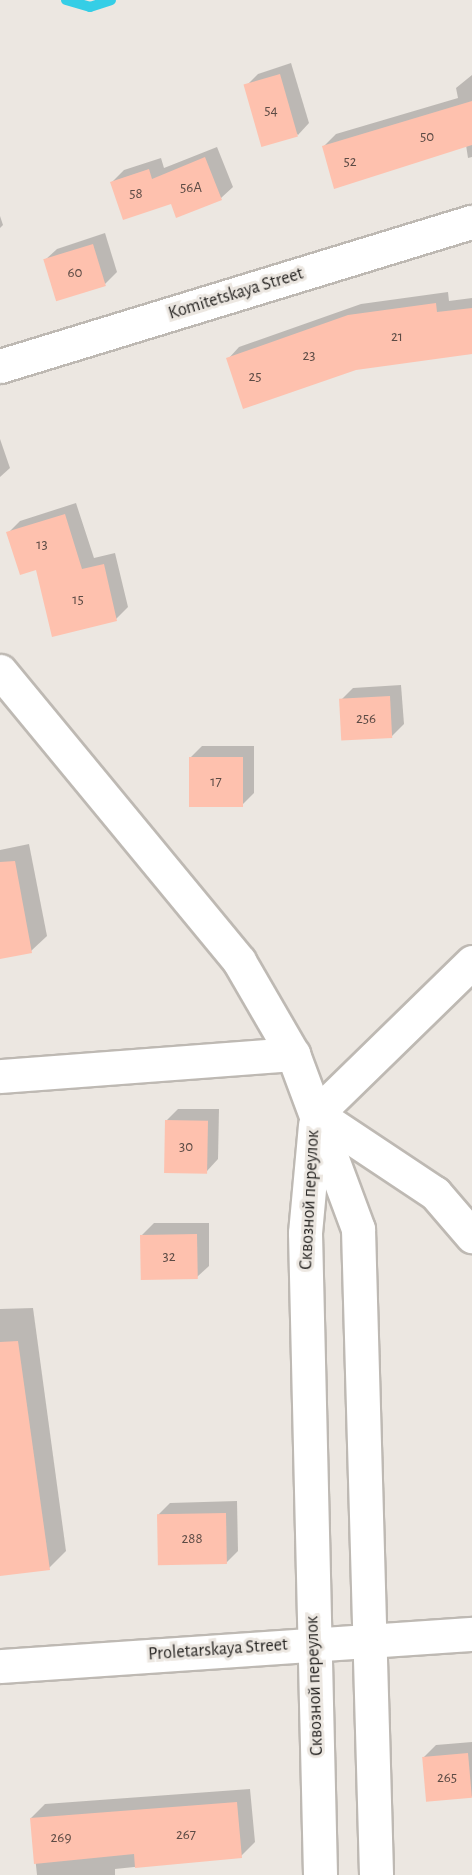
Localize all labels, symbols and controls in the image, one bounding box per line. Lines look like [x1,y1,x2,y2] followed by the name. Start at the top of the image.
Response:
[264,102,278,120] house number: 54
[420,128,434,146] house number: 50
[343,153,357,171] house number: 52
[180,179,202,197] house number: 56А
[129,185,143,203] house number: 58
[166,263,306,325] street label: Komitetskaya Street
[68,264,82,282] house number: 60
[391,328,403,346] house number: 21
[302,347,316,365] house number: 23
[248,368,262,386] house number: 25
[36,536,48,554] house number: 13
[72,591,84,609] house number: 15
[356,710,376,728] house number: 256
[210,773,222,791] house number: 17
[296,1129,324,1271] street label: Сквозной переулок
[179,1138,193,1156] house number: 30
[162,1248,176,1266] house number: 32
[181,1530,203,1548] house number: 288
[302,1616,328,1756] street label: Сквозной переулок
[148,1634,288,1666] street label: Proletarskaya Street
[437,1769,457,1787] house number: 265
[176,1826,196,1844] house number: 267
[51,1829,71,1847] house number: 269

